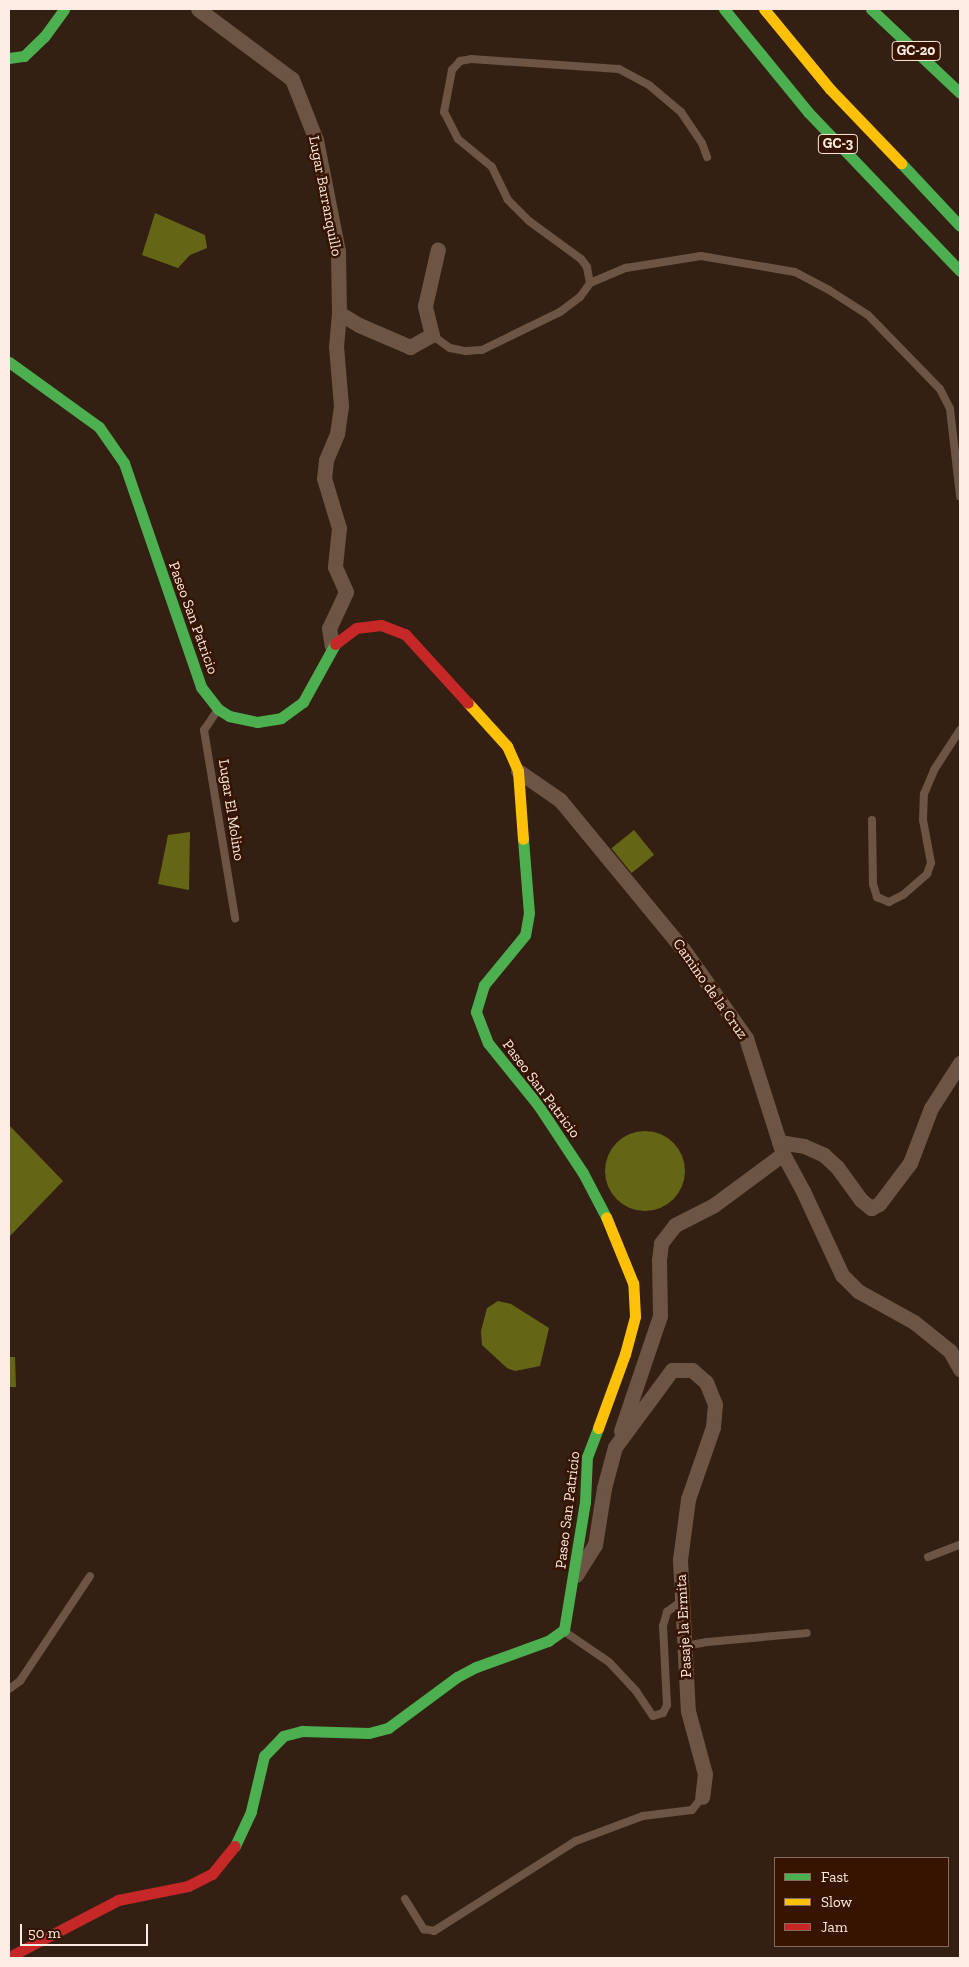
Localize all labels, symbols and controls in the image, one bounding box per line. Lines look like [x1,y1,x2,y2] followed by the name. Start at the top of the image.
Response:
[891,40,941,62] road number: GC-20
[817,132,859,156] road number: GC-3
[304,134,346,258] street label: Lugar Barranquillo
[164,559,222,677] street label: Paseo San Patricio
[214,758,248,862] street label: Lugar El Molino
[669,935,751,1043] street label: Camino de la Cruz
[498,1036,584,1142] street label: Paseo San Patricio
[552,1450,584,1570] street label: Paseo San Patricio
[672,1574,696,1678] street label: Pasaje la Ermita
[774,1857,949,1947] legend
[821,1868,849,1886] text: Fast
[821,1893,852,1911] text: Slow
[22,1914,150,1946] scale bar
[821,1918,848,1936] text: Jam
[28,1924,61,1942] text: 50 m

